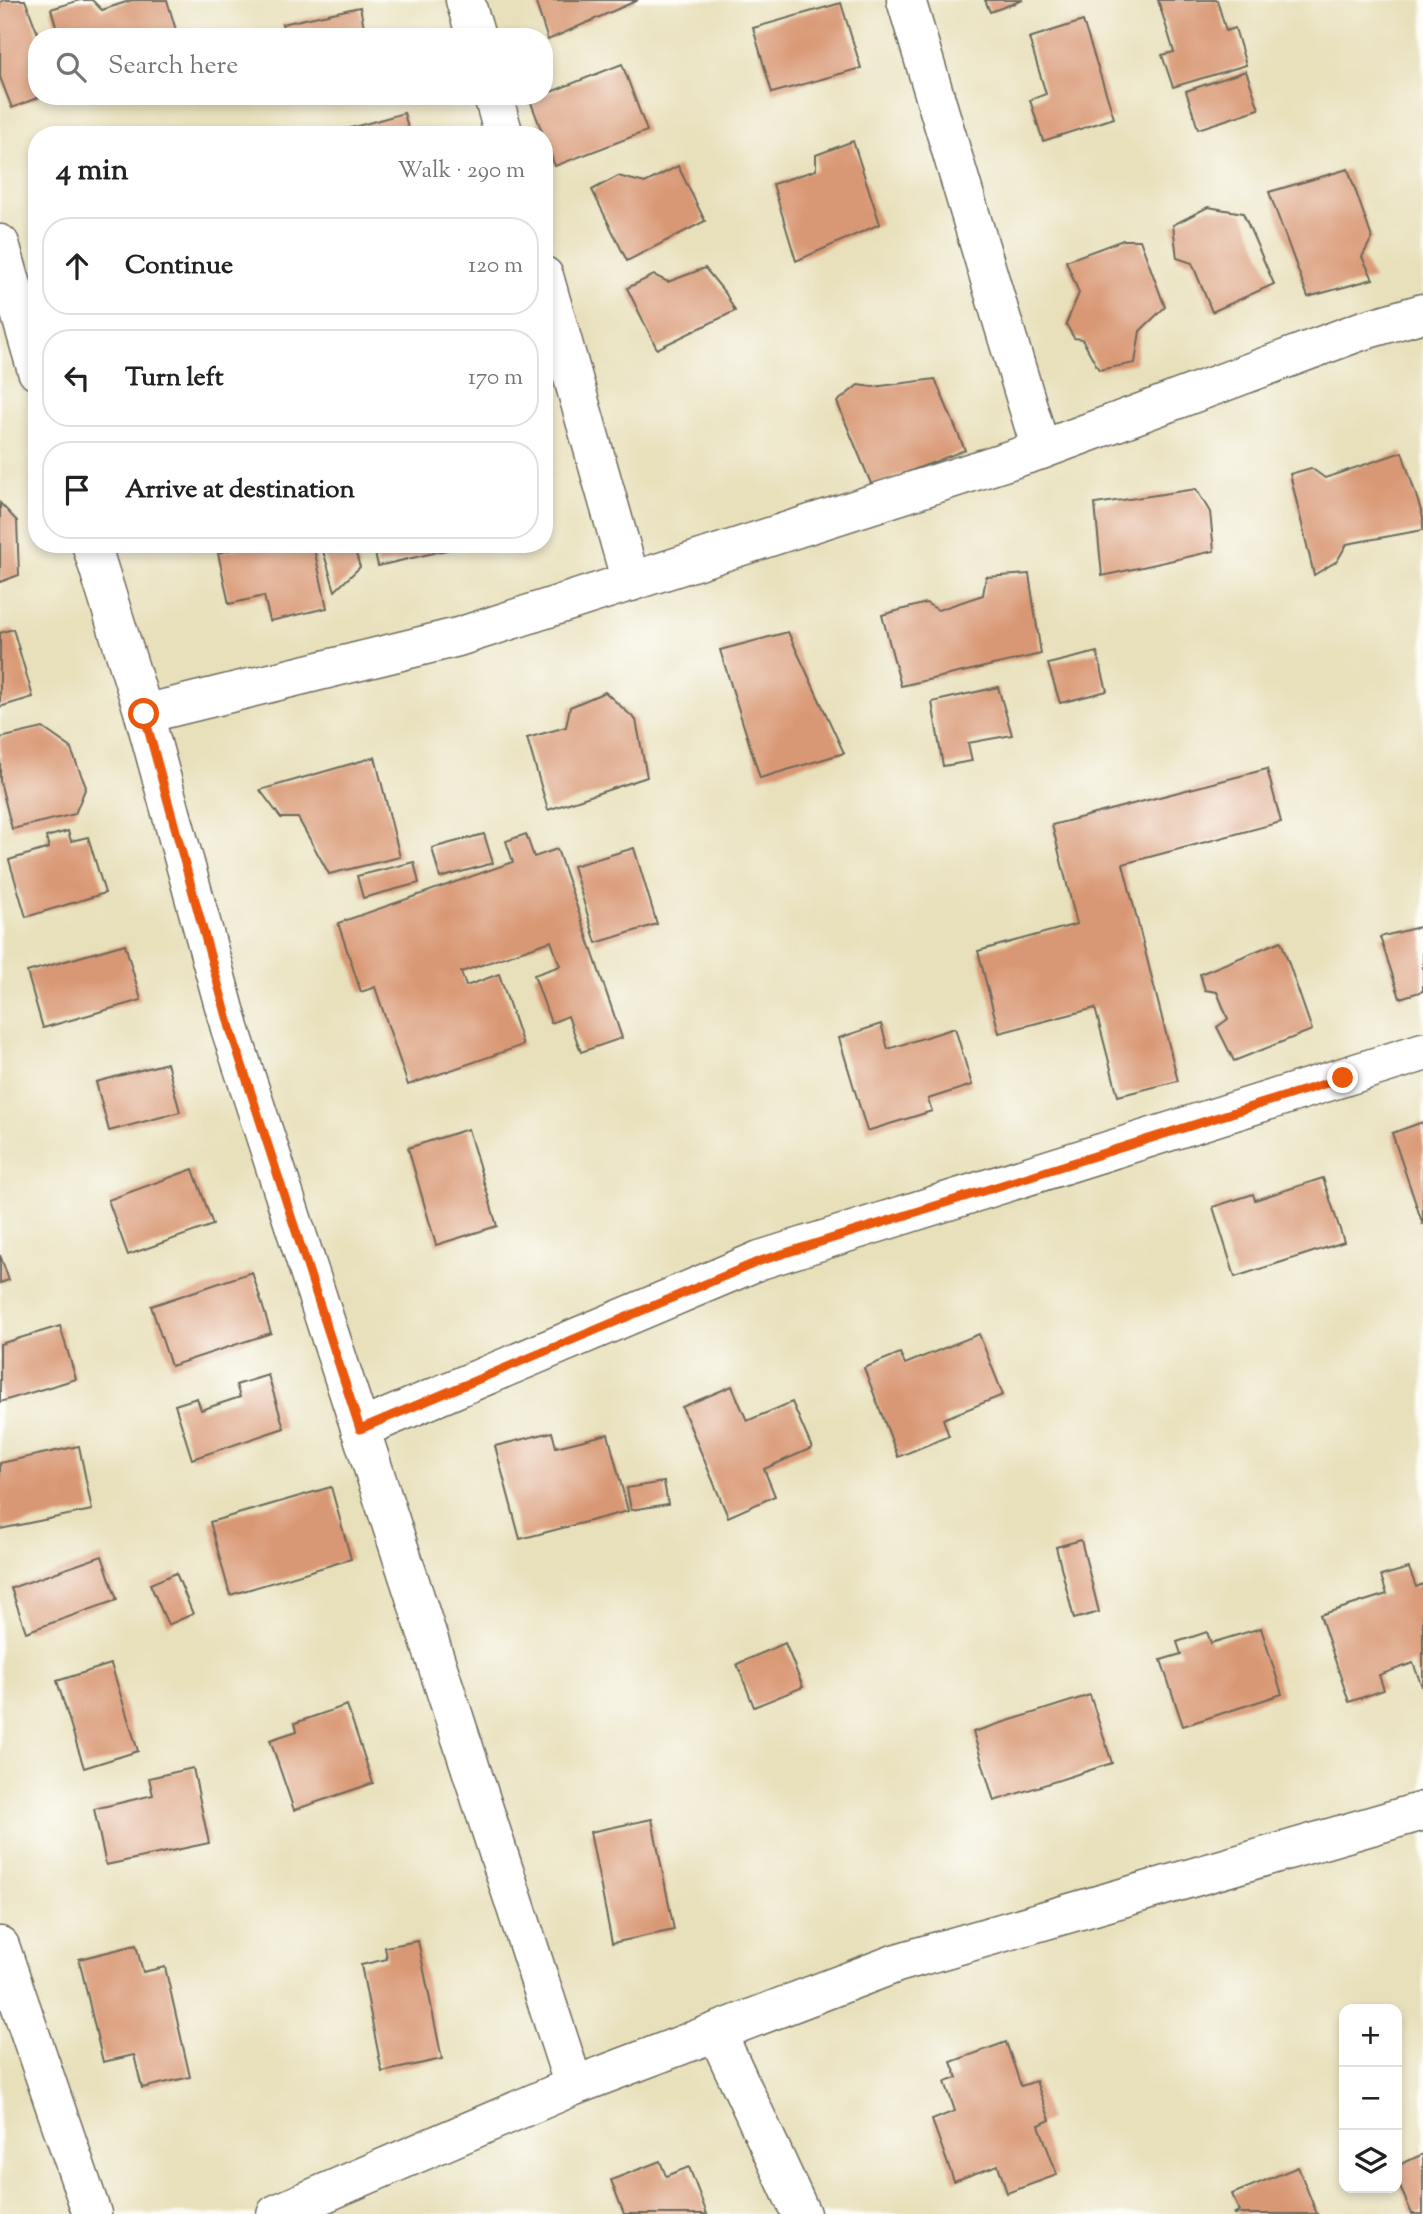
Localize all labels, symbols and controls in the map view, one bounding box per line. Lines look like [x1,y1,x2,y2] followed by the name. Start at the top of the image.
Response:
[28,28,553,105] search box
[52,48,90,86] icon: search
[108,48,238,85] text: Search here
[56,150,129,193] text: 4 min
[397,155,525,188] text: Walk · 290 m
[58,247,96,285] icon: ahead
[125,248,233,285] text: Continue
[468,250,523,283] text: 120 m
[58,359,96,397] icon: left
[125,360,224,397] text: Turn left
[468,362,523,395] text: 170 m
[58,471,96,509] icon: arrive
[125,472,355,509] text: Arrive at destination
[128,698,159,729] route start
[1327,1062,1358,1093] route end
[1339,2004,1402,2193] map controls
[1339,2004,1402,2067] button: +
[1339,2067,1402,2130] button: −
[1339,2130,1402,2193] button: layers

